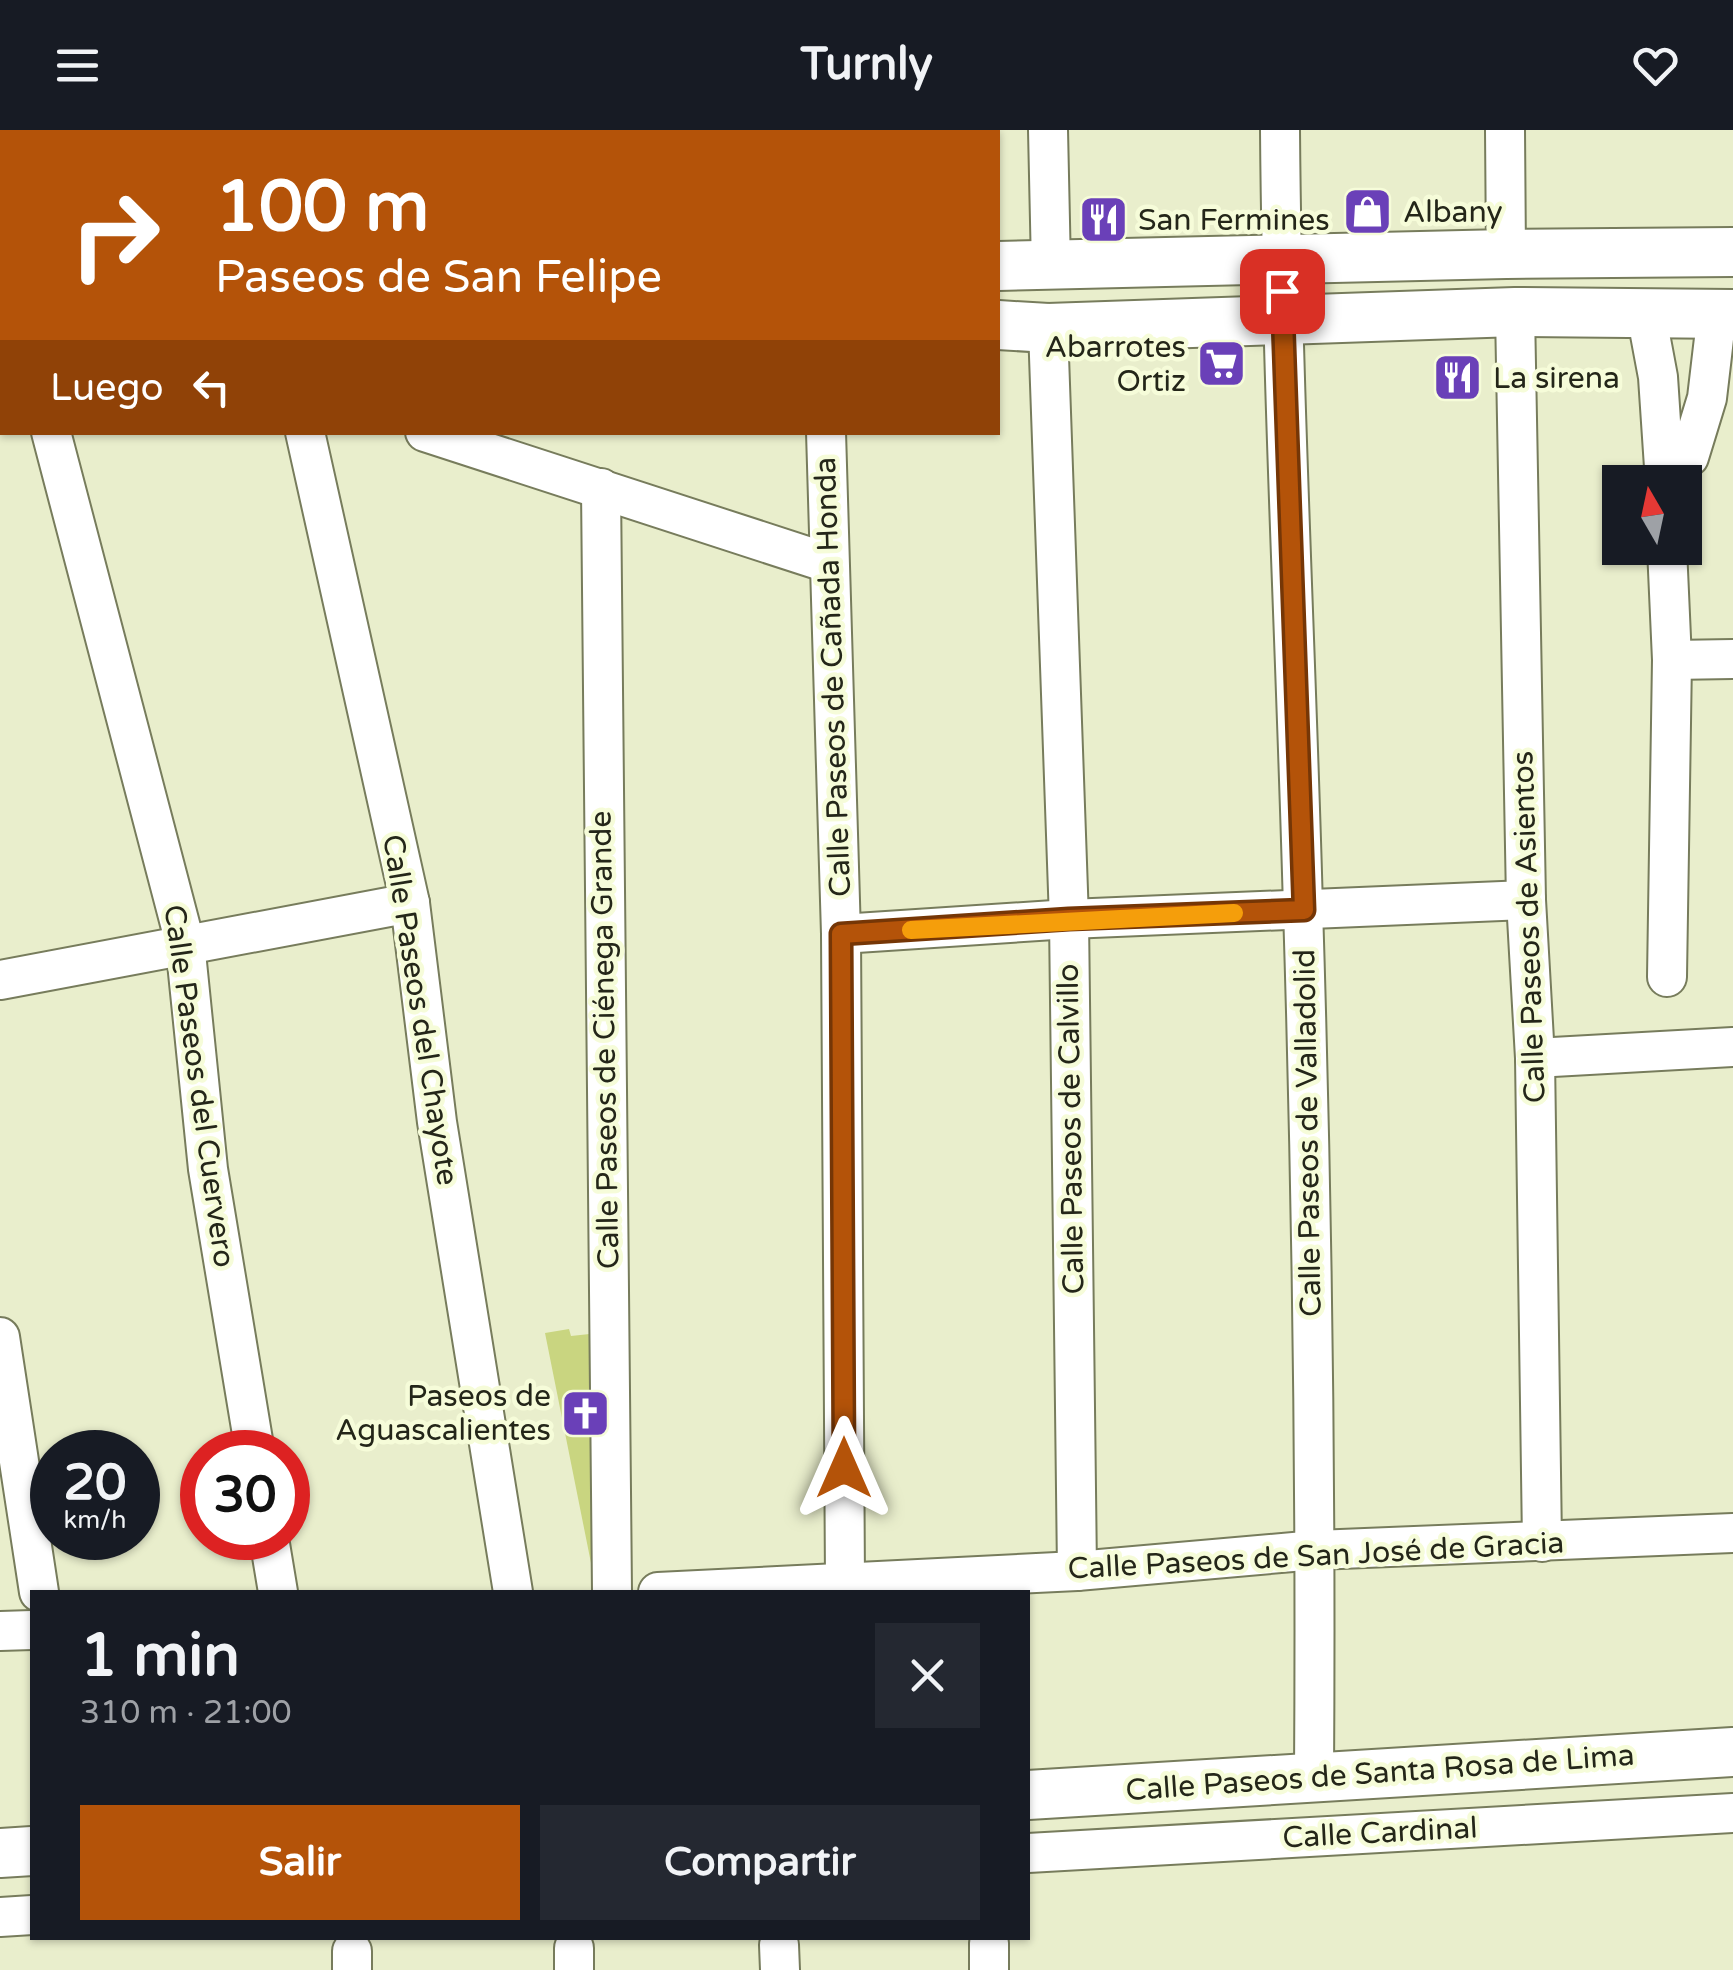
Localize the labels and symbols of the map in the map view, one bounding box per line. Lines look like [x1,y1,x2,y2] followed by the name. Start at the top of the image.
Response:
[1342,186,1394,238] shop icon: Albany
[1077,194,1129,246] restaurant icon: San Fermines
[1403,194,1503,231] place label: Albany
[1138,202,1330,239] place label: San Fermines
[1240,249,1325,334] pin
[1045,329,1186,400] place label: Abarrotes Ortiz
[1195,338,1247,390] supermarket icon: Abarrotes Ortiz
[1432,352,1484,404] restaurant icon: La sirena
[1493,360,1620,397] place label: La sirena
[807,456,859,898] street label: Calle Paseos de Cañada Honda
[1602,465,1702,565] north arrow
[1504,750,1554,1104] street label: Calle Paseos de Asientos
[583,810,627,1270] street label: Calle Paseos de Ciénega Grande
[374,832,466,1188] street label: Calle Paseos del Chayote
[155,902,243,1270] street label: Calle Paseos del Cuervero
[1286,949,1330,1317] street label: Calle Paseos de Valladolid
[1050,963,1092,1295] street label: Calle Paseos de Calvillo
[335,1378,551,1449] place label: Paseos de Aguascalientes
[560,1387,612,1439] church icon: Paseos de Aguascalientes
[792,1416,896,1520] position arrow
[180,1430,310,1560] speed limit sign: 30
[1067,1525,1565,1587] street label: Calle Paseos de San José de Gracia
[1124,1737,1636,1809] street label: Calle Paseos de Santa Rosa de Lima
[1282,1809,1478,1857] street label: Calle Cardinal

